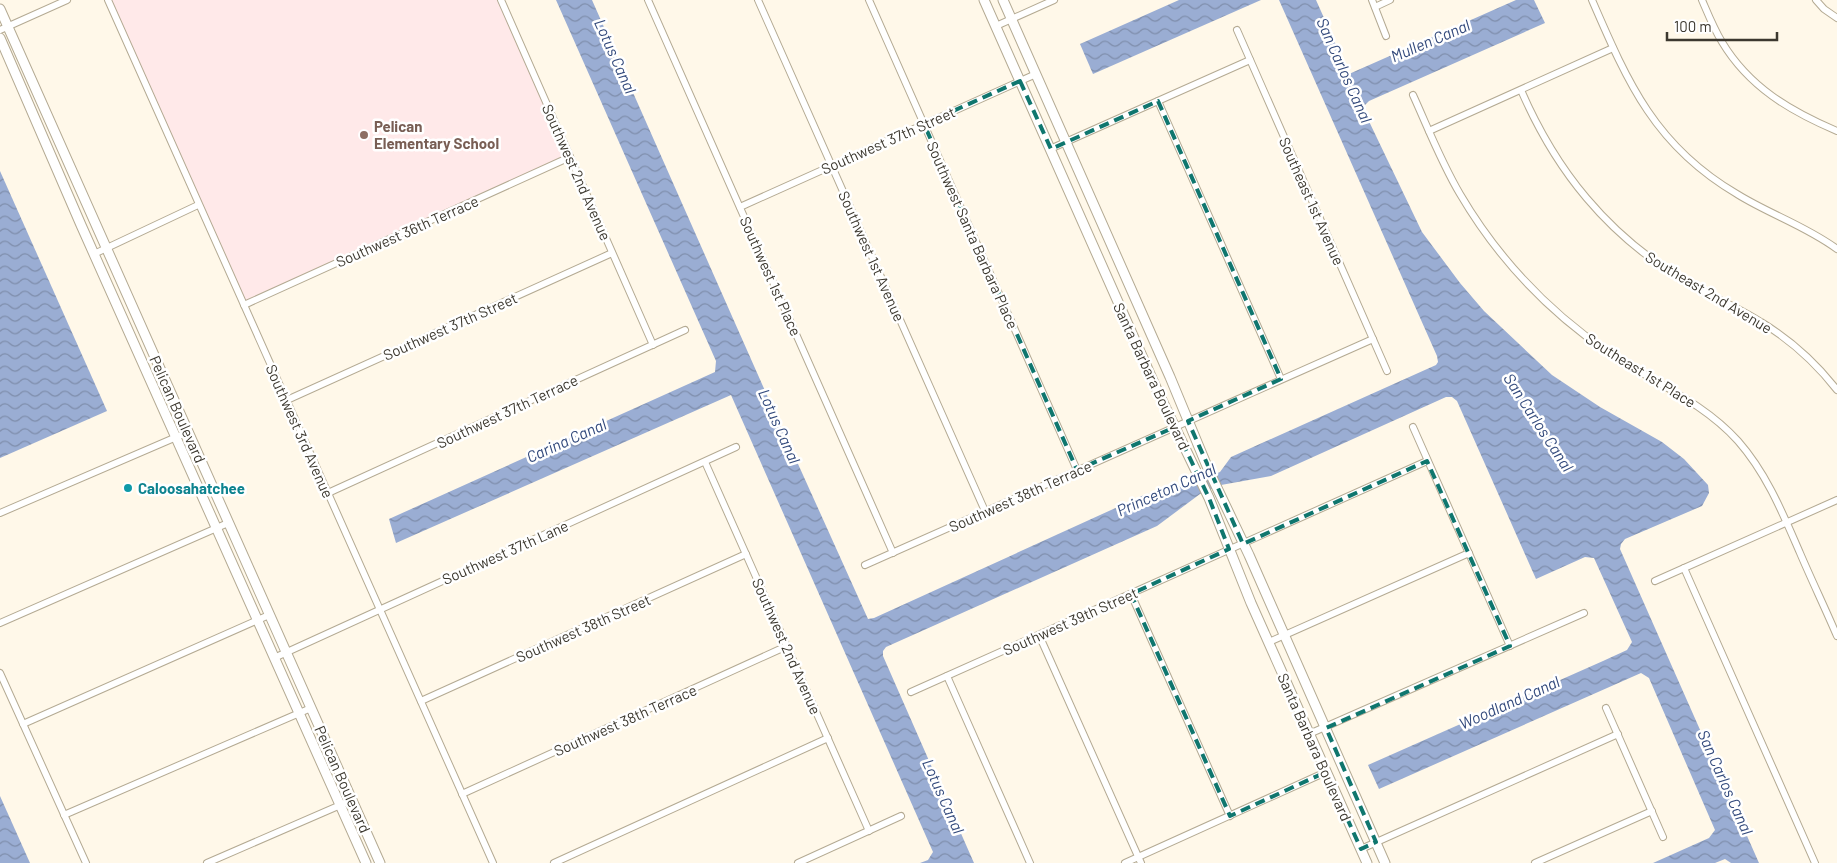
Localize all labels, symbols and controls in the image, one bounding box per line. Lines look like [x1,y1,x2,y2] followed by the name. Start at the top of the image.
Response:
[1667,10,1777,42] scale bar
[1313,14,1377,126] water label: San Carlos Canal
[1387,15,1473,65] water label: Mullen Canal
[591,16,641,97] water label: Lotus Canal
[1674,17,1712,35] text: 100 m
[539,101,615,243] street label: Southwest 2nd Avenue
[818,102,958,178] street label: Southwest 37th Street
[374,117,499,152] place label: Pelican Elementary School
[358,129,370,141] marker: Pelican Elementary School
[1276,134,1348,268] street label: Southeast 1st Avenue
[923,139,1023,331] street label: Southwest Santa Barbara Place
[835,188,909,324] street label: Southwest 1st Avenue
[333,191,481,271] street label: Southwest 36th Terrace
[737,213,805,339] street label: Southwest 1st Place
[1642,247,1776,337] street label: Southeast 2nd Avenue
[380,288,520,364] street label: Southwest 37th Street
[1110,300,1194,452] street label: Santa Barbara Boulevard
[1583,329,1699,411] street label: Southeast 1st Place
[146,353,210,465] street label: Pelican Boulevard
[262,361,338,501] street label: Southwest 3rd Avenue
[1500,369,1578,475] water label: San Carlos Canal
[434,370,580,452] street label: Southwest 37th Terrace
[755,386,805,467] water label: Lotus Canal
[523,414,609,466] water label: Carina Canal
[946,456,1094,536] street label: Southwest 38th Terrace
[1113,458,1219,519] water label: Princeton Canal
[138,479,245,497] place label: Caloosahatchee
[122,482,134,494] marker: Caloosahatchee
[439,516,571,588] street label: Southwest 37th Lane
[749,575,825,717] street label: Southwest 2nd Avenue
[1000,583,1140,659] street label: Southwest 39th Street
[513,590,653,666] street label: Southwest 38th Street
[1274,670,1356,824] street label: Santa Barbara Boulevard
[1456,671,1563,733] water label: Woodland Canal
[551,680,699,760] street label: Southwest 38th Terrace
[311,723,375,835] street label: Pelican Boulevard
[1694,726,1758,838] water label: San Carlos Canal
[919,756,969,837] water label: Lotus Canal

